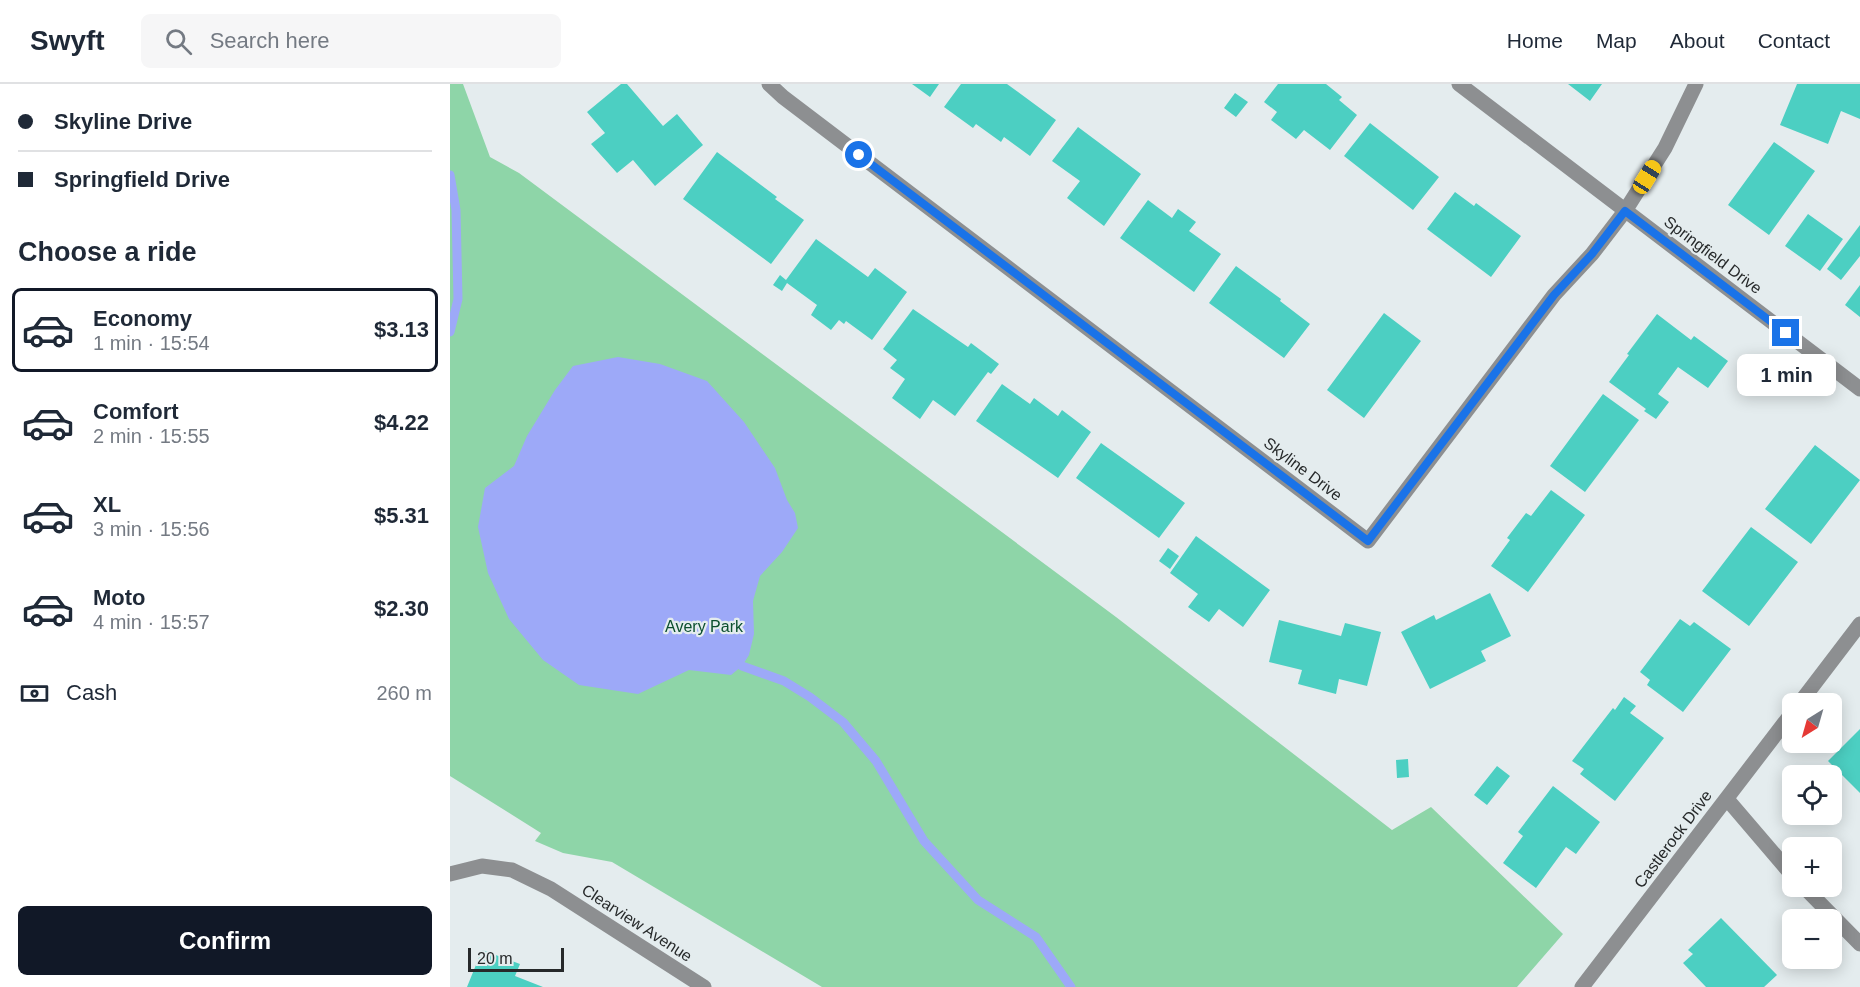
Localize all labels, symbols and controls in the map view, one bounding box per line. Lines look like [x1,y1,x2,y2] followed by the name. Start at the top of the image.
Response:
[141,14,561,68] search box
[30,25,105,56] text: Swyft
[162,25,195,58] icon: search
[210,28,330,53] text: Search here
[1507,29,1563,52] text: Home
[1596,29,1637,52] text: Map
[1670,29,1725,52] text: About
[1758,29,1830,52] text: Contact
[54,109,192,134] text: Skyline Drive
[845,141,872,168] route start
[1630,157,1664,197] car
[54,167,230,192] text: Springfield Drive
[1661,213,1765,297] street label: Springfield Drive
[18,237,197,267] text: Choose a ride
[21,303,75,357] icon: car
[93,306,192,331] text: Economy
[374,317,429,342] text: $3.13
[1772,319,1799,346] route end
[93,332,210,354] text: 1 min · 15:54
[1736,354,1836,396] callout: 1 min
[1760,364,1813,386] text: 1 min
[21,396,75,450] icon: car
[93,399,179,424] text: Comfort
[374,410,429,435] text: $4.22
[93,425,210,447] text: 2 min · 15:55
[1261,434,1345,504] street label: Skyline Drive
[21,489,75,543] icon: car
[93,492,121,517] text: XL
[374,503,429,528] text: $5.31
[93,518,210,540] text: 3 min · 15:56
[21,582,75,636] icon: car
[93,585,146,610] text: Moto
[374,596,429,621] text: $2.30
[93,611,210,633] text: 4 min · 15:57
[665,618,744,635] park label: Avery Park
[18,677,51,710] icon: cash
[66,680,117,705] text: Cash
[376,682,432,704] text: 260 m
[1782,693,1842,753] north arrow
[1782,693,1842,969] map controls
[1782,765,1842,825] button: locate
[1631,787,1715,891] street label: Castlerock Drive
[1782,837,1842,897] button: +
[579,881,695,965] street label: Clearview Avenue
[18,906,432,975] button: Confirm
[1782,909,1842,969] button: −
[468,945,564,972] scale bar
[477,950,513,967] text: 20 m

